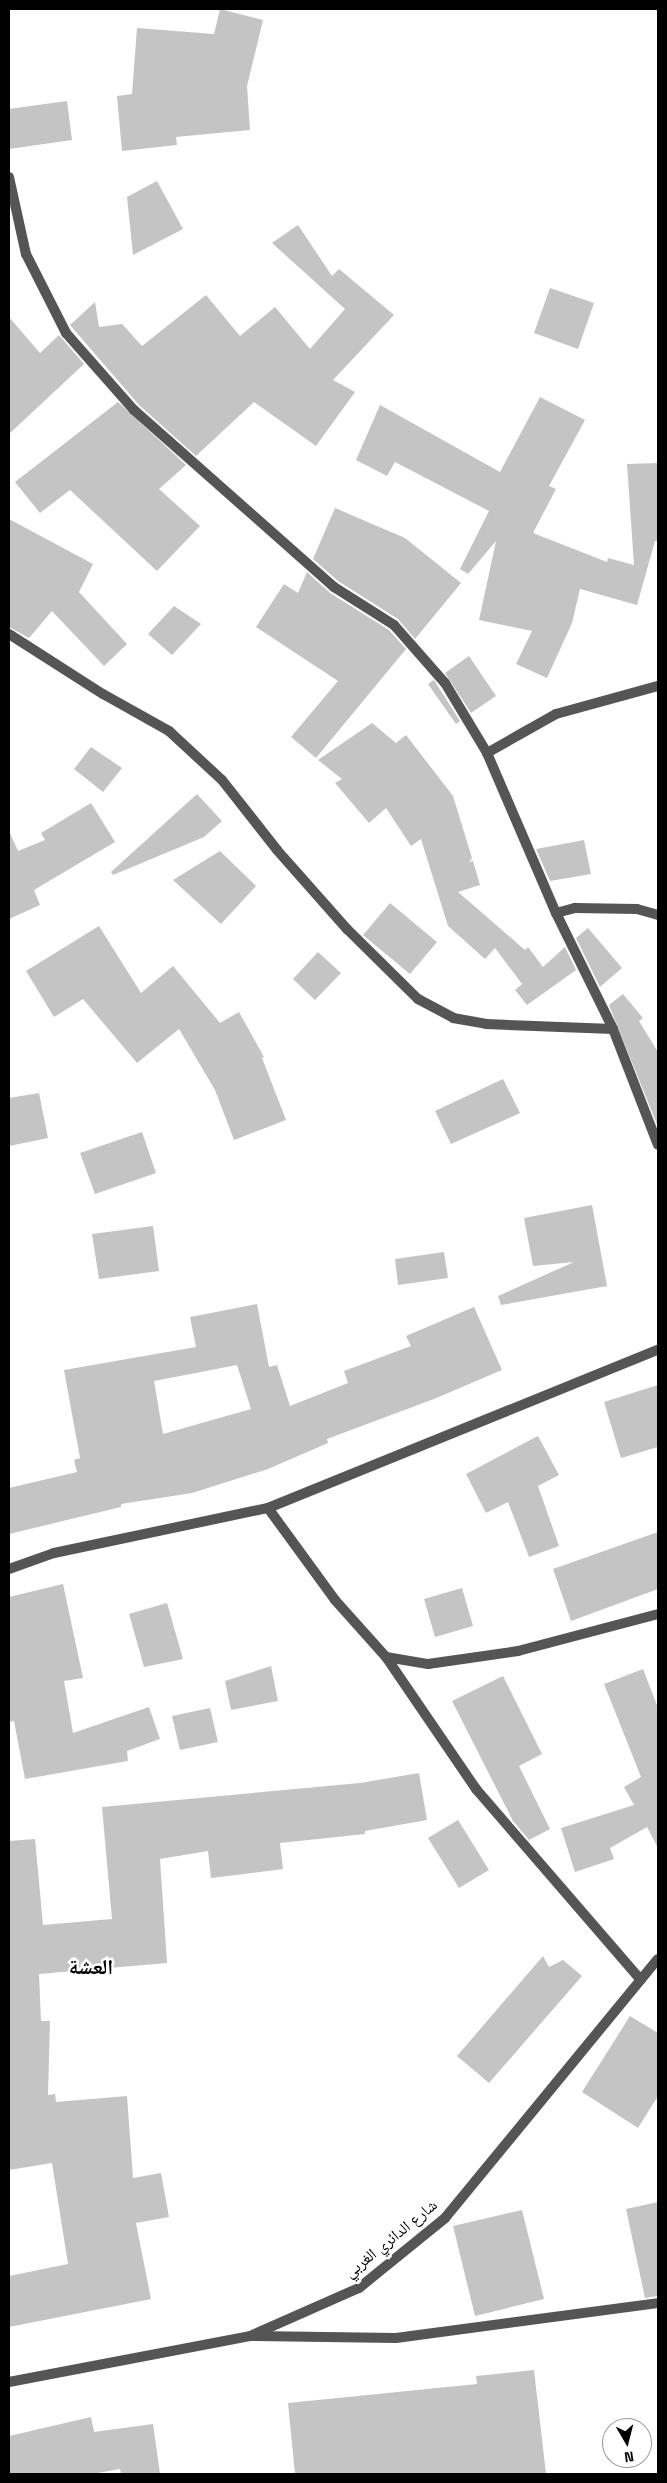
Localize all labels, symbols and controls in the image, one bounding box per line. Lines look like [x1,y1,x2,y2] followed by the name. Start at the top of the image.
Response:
[69,1954,113,1980] district label: العشة
[341,2196,441,2282] street label: شارع الدائري الغربي
[602,2418,652,2468] north arrow
[623,2447,635,2466] text: N

